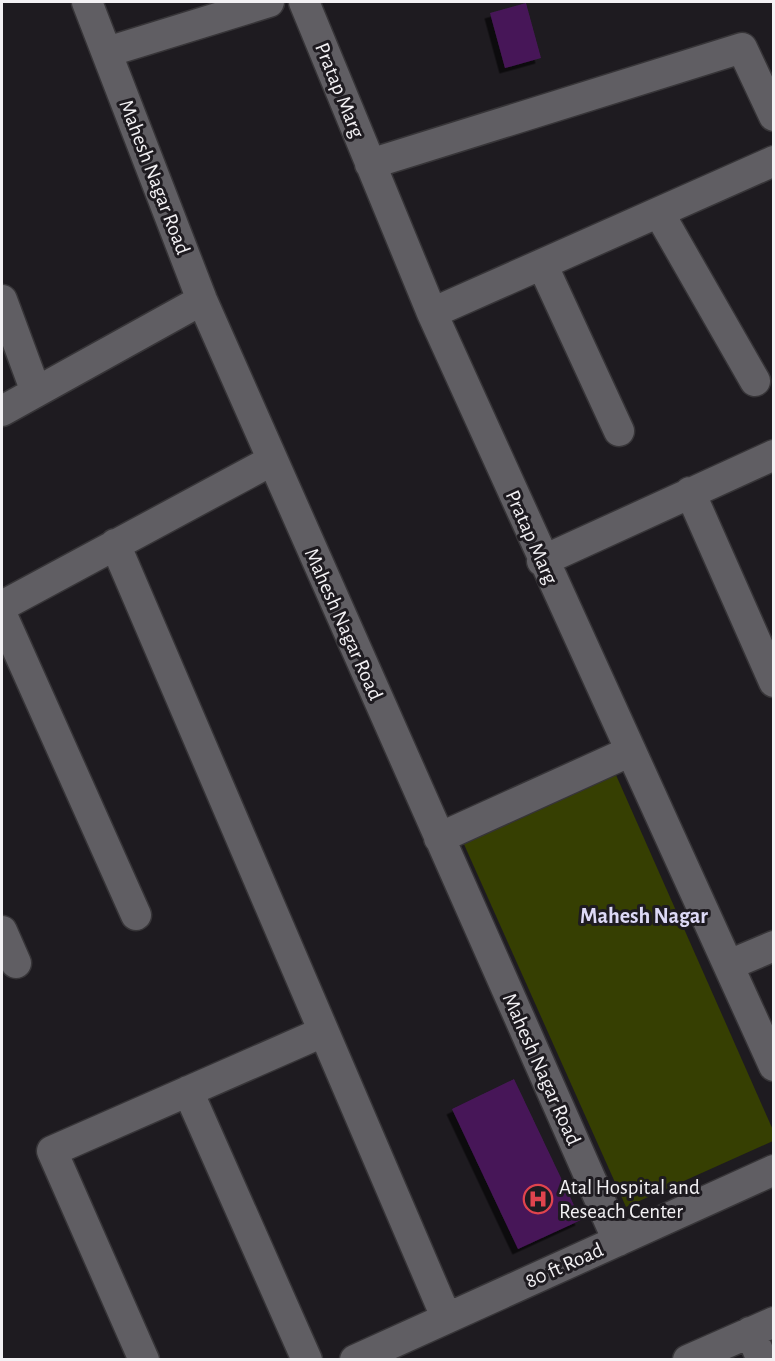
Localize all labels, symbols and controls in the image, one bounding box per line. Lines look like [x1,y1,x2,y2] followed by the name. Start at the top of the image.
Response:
[311,40,368,141] street label: Pratap Marg
[115,97,194,258] street label: Mahesh Nagar Road
[502,487,562,588] street label: Pratap Marg
[301,545,387,703] street label: Mahesh Nagar Road
[580,905,708,927] district label: Mahesh Nagar
[499,990,585,1148] street label: Mahesh Nagar Road
[559,1177,700,1222] place label: Atal Hospital and Reseach Center
[522,1183,554,1215] hospital icon: Atal Hospital and Reseach Center
[522,1239,606,1292] street label: 80 ft Road

